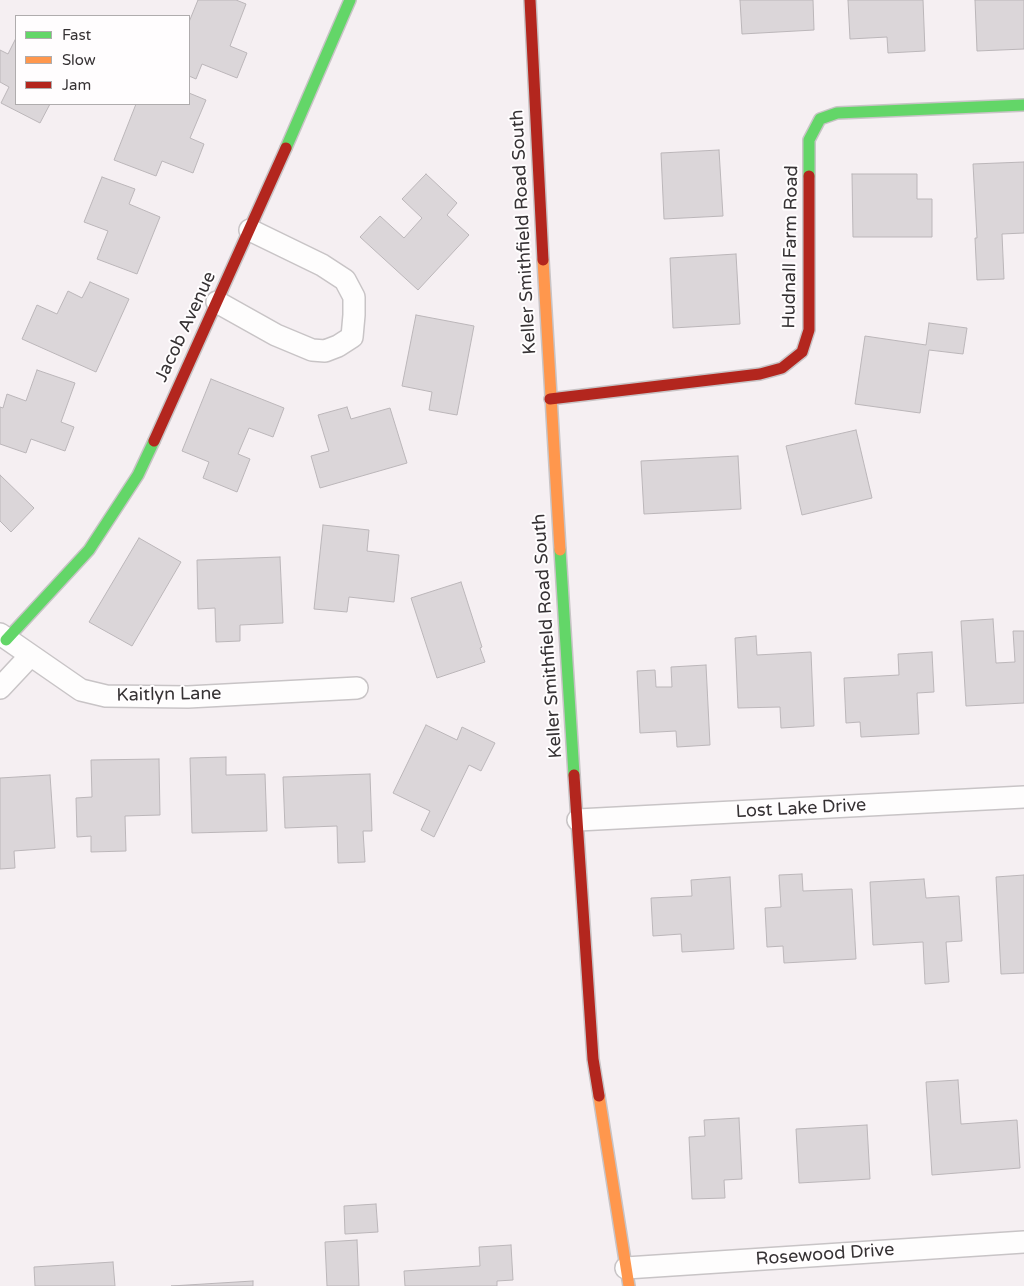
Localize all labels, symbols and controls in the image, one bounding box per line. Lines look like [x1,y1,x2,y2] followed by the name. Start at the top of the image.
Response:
[15,15,190,105] legend
[62,26,91,44] text: Fast
[62,51,96,69] text: Slow
[62,76,91,94] text: Jam
[507,109,541,355] street label: Keller Smithfield Road South
[779,165,803,329] street label: Hudnall Farm Road
[151,268,221,386] street label: Jacob Avenue
[529,513,567,759] street label: Keller Smithfield Road South
[116,683,222,707] street label: Kaitlyn Lane
[735,795,867,823] street label: Lost Lake Drive
[755,1239,895,1271] street label: Rosewood Drive

